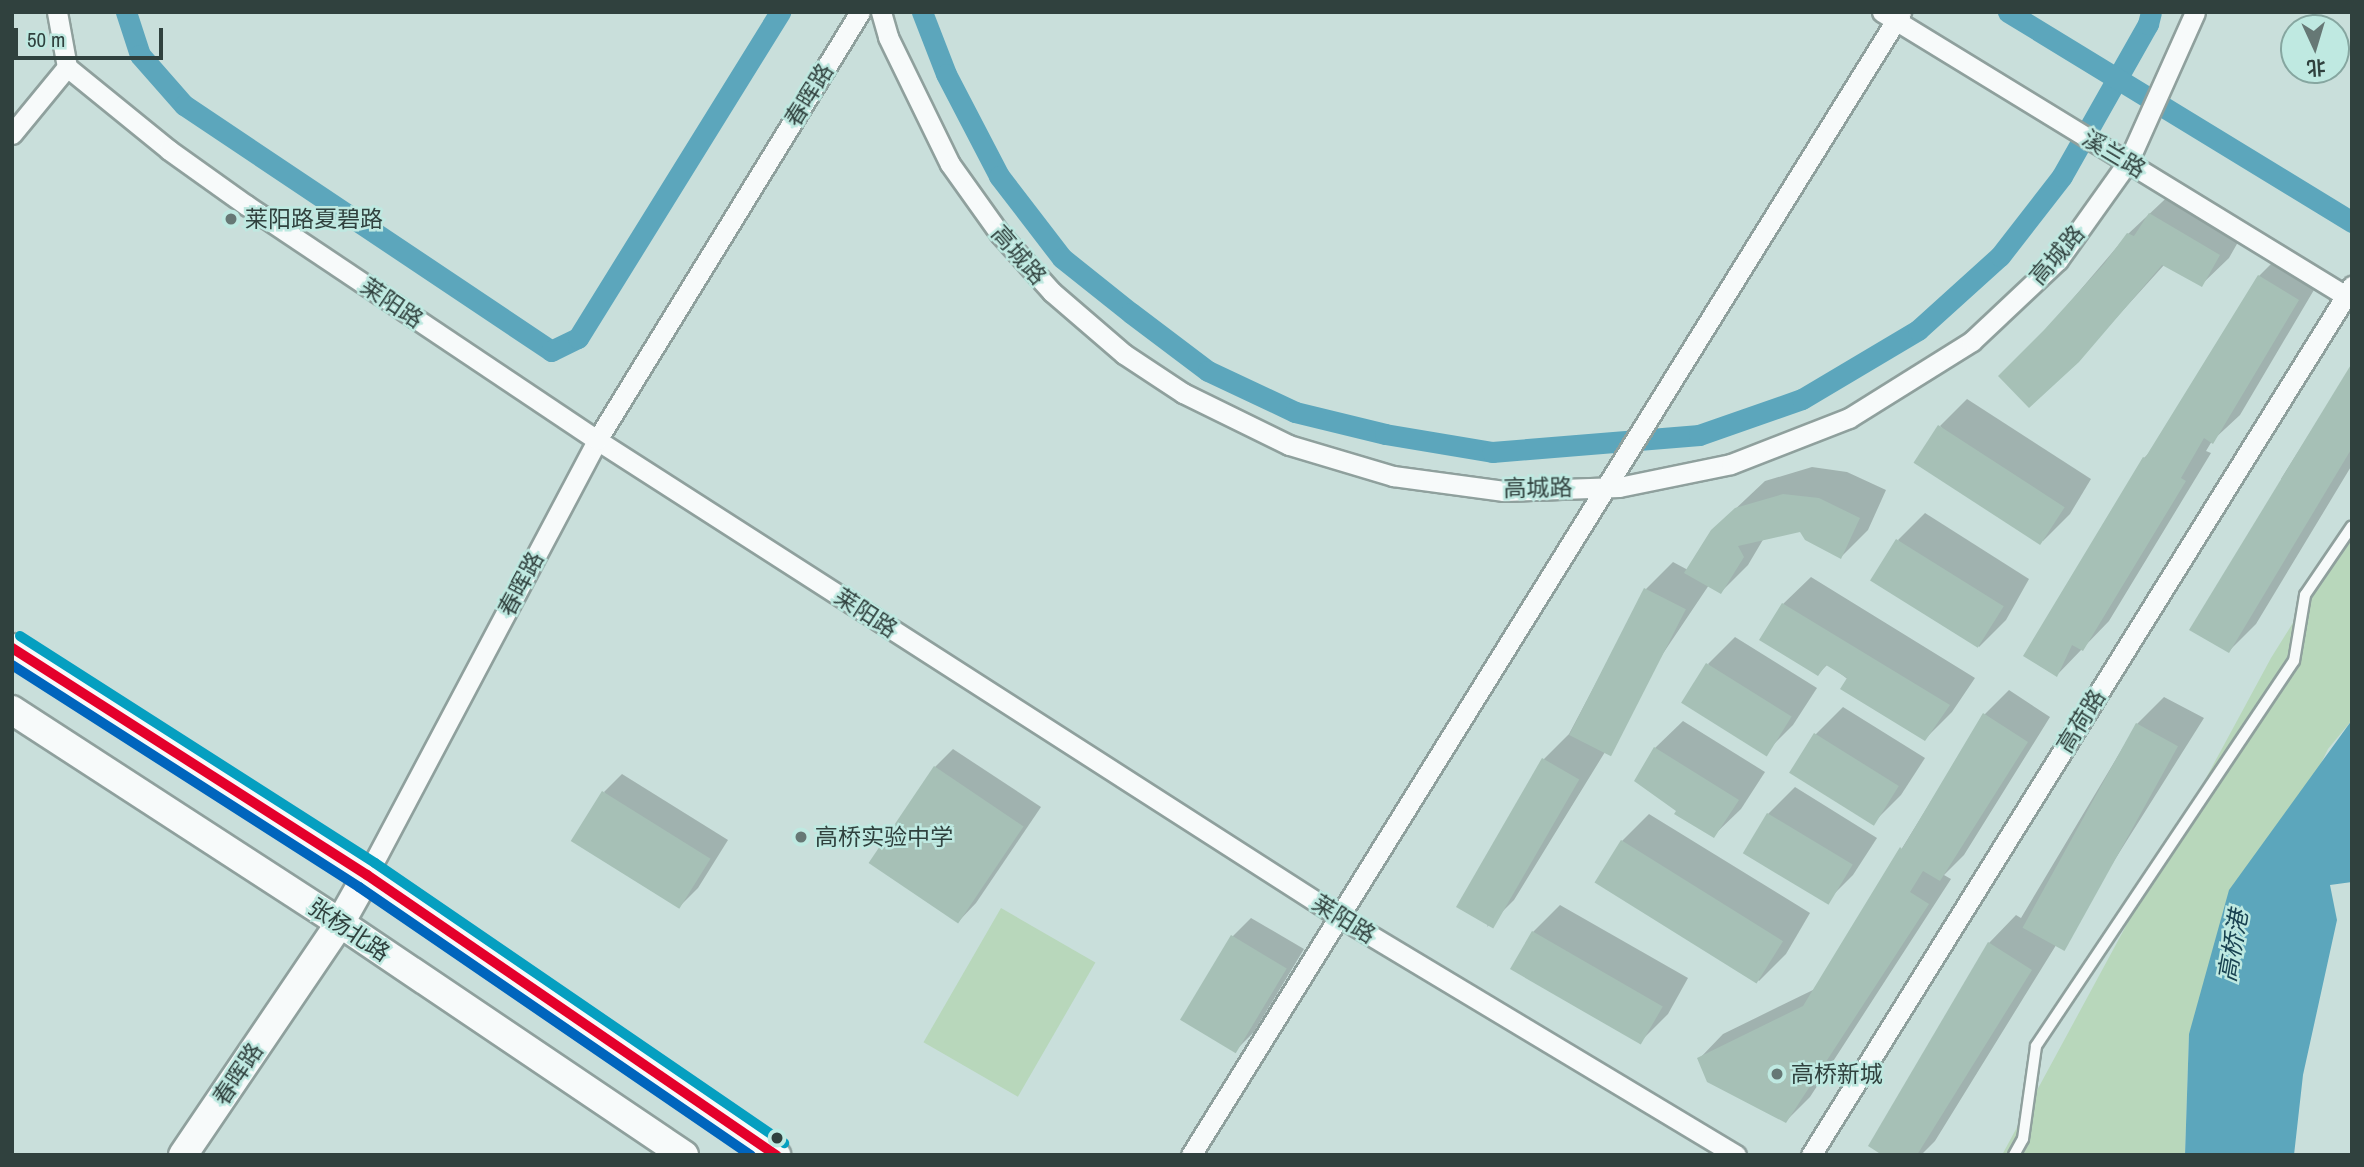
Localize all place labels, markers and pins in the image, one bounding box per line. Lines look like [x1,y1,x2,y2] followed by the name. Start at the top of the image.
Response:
[245,205,383,233] place label: 莱阳路夏碧路
[223,211,239,227] marker: 莱阳路夏碧路
[815,823,953,851] place label: 高桥实验中学
[793,829,809,845] marker: 高桥实验中学
[1791,1060,1883,1088] place label: 高桥新城
[1769,1066,1785,1082] marker: 高桥新城
[770,1131,784,1145] unlabelled marker

